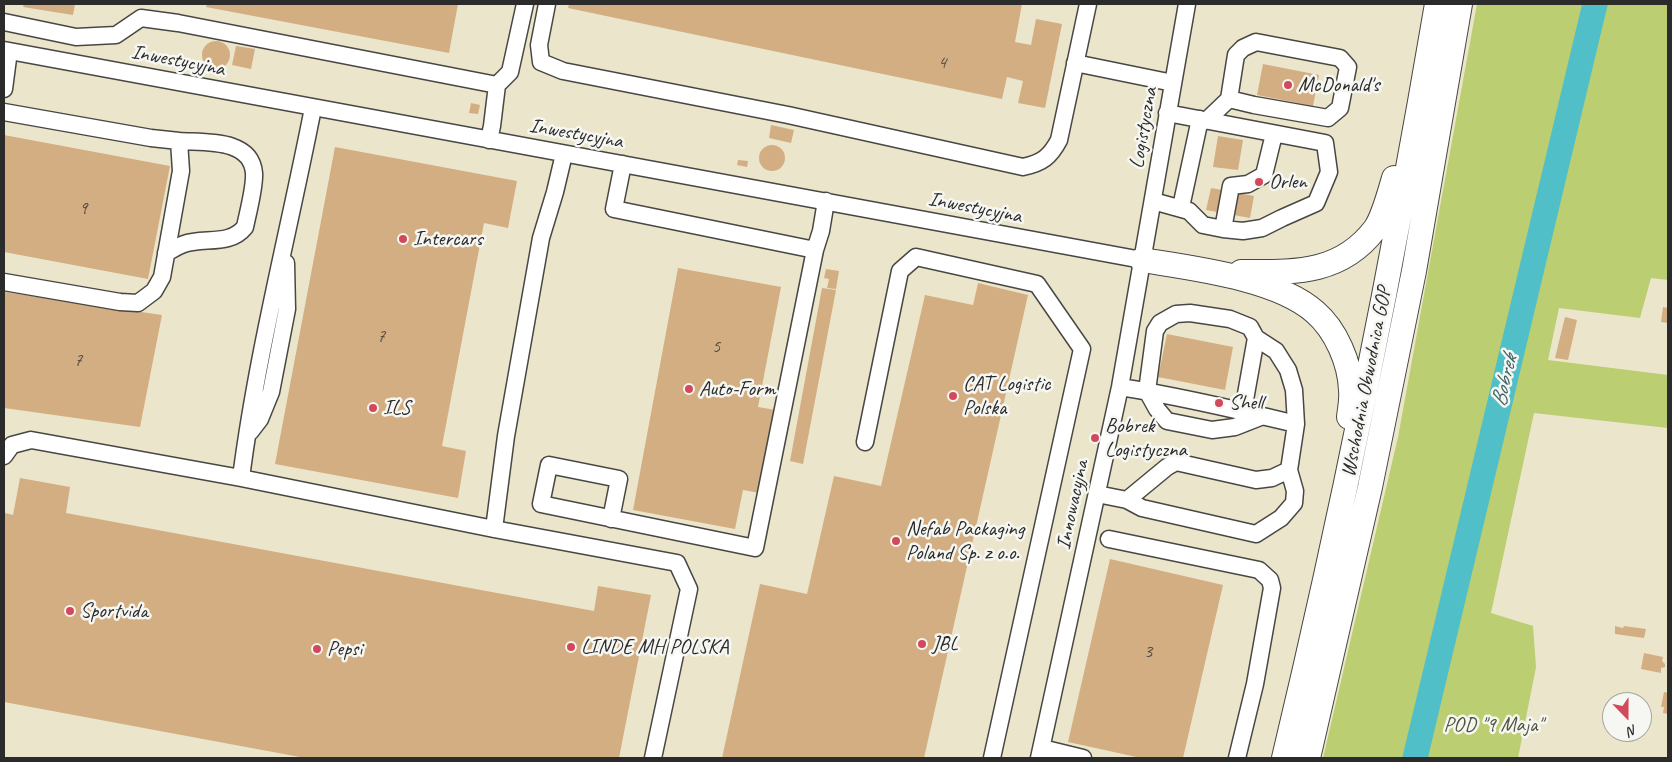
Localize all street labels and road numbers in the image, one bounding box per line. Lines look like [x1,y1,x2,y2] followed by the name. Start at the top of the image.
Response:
[129,40,227,82] street label: Inwestycyjna
[1125,86,1163,170] street label: Logistyczna
[527,113,625,155] street label: Inwestycyjna
[926,187,1024,229] street label: Inwestycyjna
[1336,285,1398,479] street label: Wschodnia Obwodnica GOP
[1051,458,1095,552] street label: Innowacyjna

